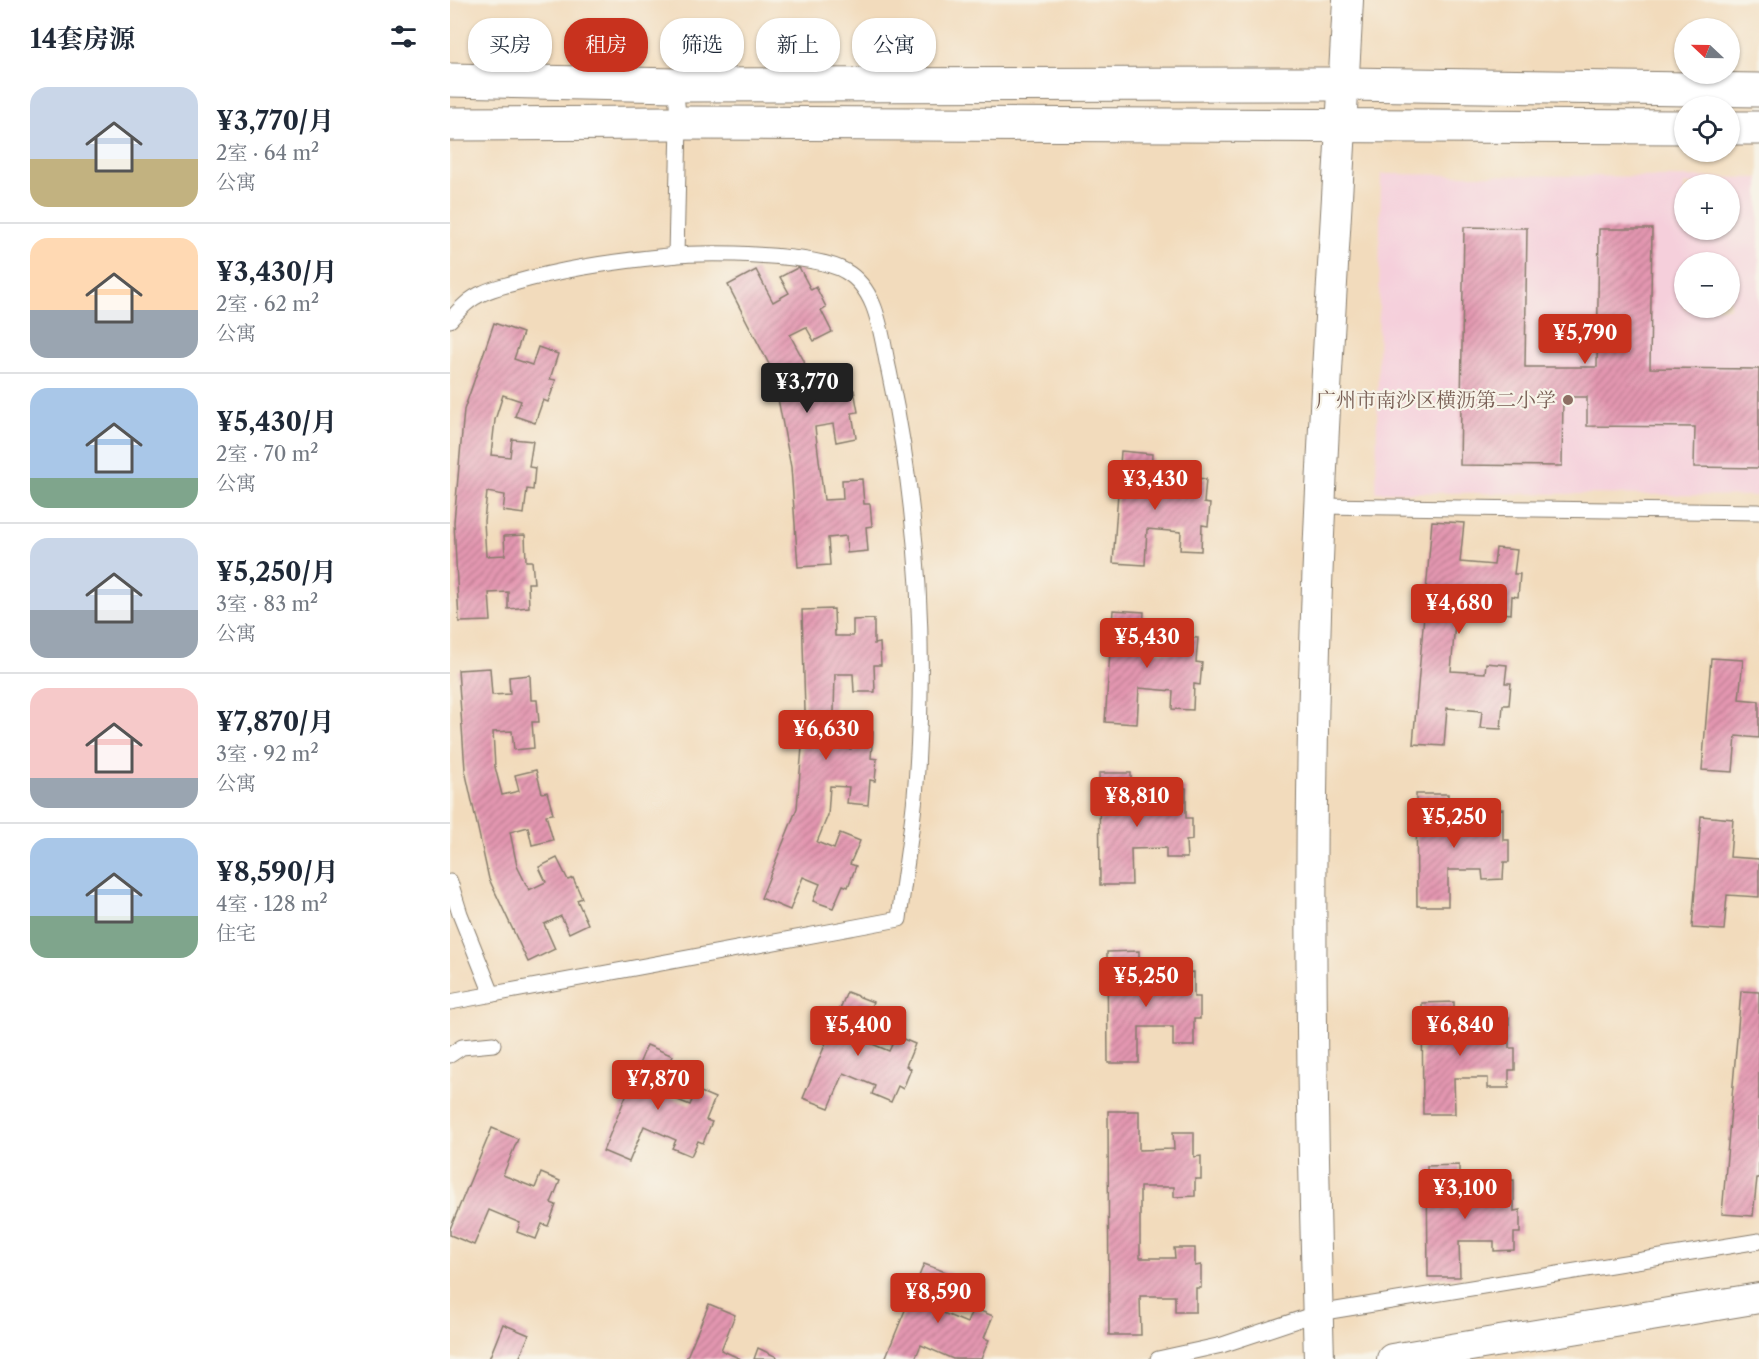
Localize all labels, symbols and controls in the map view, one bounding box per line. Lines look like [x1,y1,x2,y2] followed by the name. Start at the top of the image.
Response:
[468,18,552,72] chip: 买房
[564,18,648,72] chip: 租房
[660,18,744,72] chip: 筛选
[756,18,840,72] chip: 新上
[852,18,936,72] chip: 公寓
[1674,18,1740,84] north arrow
[1674,18,1740,318] map controls
[387,20,420,53] icon: filters
[30,23,135,55] text: 14套房源
[1674,96,1740,162] button: locate
[216,105,334,137] text: ¥3,770/月
[78,111,150,183] icon: home
[216,141,319,165] text: 2室 · 64 m²
[216,170,256,194] text: 公寓
[1674,174,1740,240] button: +
[1674,252,1740,318] button: −
[216,256,338,288] text: ¥3,430/月
[78,262,150,334] icon: home
[216,292,319,316] text: 2室 · 62 m²
[1536,314,1634,365] pin: ¥5,790
[216,321,256,345] text: 公寓
[1552,321,1618,345] text: ¥5,790
[758,363,856,414] pin: ¥3,770
[775,370,839,394] text: ¥3,770
[1316,388,1556,412] place label: 广州市南沙区横沥第二小学
[1561,393,1575,407] marker: 广州市南沙区横沥第二小学
[216,406,337,438] text: ¥5,430/月
[78,412,150,484] icon: home
[216,442,318,466] text: 2室 · 70 m²
[1106,460,1204,511] pin: ¥3,430
[1122,467,1188,491] text: ¥3,430
[216,471,256,495] text: 公寓
[216,556,337,588] text: ¥5,250/月
[78,562,150,634] icon: home
[1410,584,1508,635] pin: ¥4,680
[1425,591,1493,615] text: ¥4,680
[216,592,318,616] text: 3室 · 83 m²
[1098,618,1196,669] pin: ¥5,430
[216,621,256,645] text: 公寓
[1114,625,1180,649] text: ¥5,430
[216,706,335,738] text: ¥7,870/月
[777,710,875,761] pin: ¥6,630
[78,712,150,784] icon: home
[792,717,860,741] text: ¥6,630
[216,742,319,766] text: 3室 · 92 m²
[216,771,256,795] text: 公寓
[1088,777,1186,828] pin: ¥8,810
[1104,784,1170,808] text: ¥8,810
[1405,798,1503,849] pin: ¥5,250
[1421,805,1487,829] text: ¥5,250
[216,856,339,888] text: ¥8,590/月
[78,862,150,934] icon: home
[216,892,328,916] text: 4室 · 128 m²
[216,921,256,945] text: 住宅
[1097,957,1195,1008] pin: ¥5,250
[1113,964,1179,988] text: ¥5,250
[809,1006,907,1057] pin: ¥5,400
[1411,1006,1509,1057] pin: ¥6,840
[824,1013,892,1037] text: ¥5,400
[1426,1013,1494,1037] text: ¥6,840
[609,1060,707,1111] pin: ¥7,870
[626,1067,690,1091] text: ¥7,870
[1416,1169,1514,1220] pin: ¥3,100
[1433,1176,1497,1200] text: ¥3,100
[889,1273,987,1324] pin: ¥8,590
[904,1280,972,1304] text: ¥8,590

